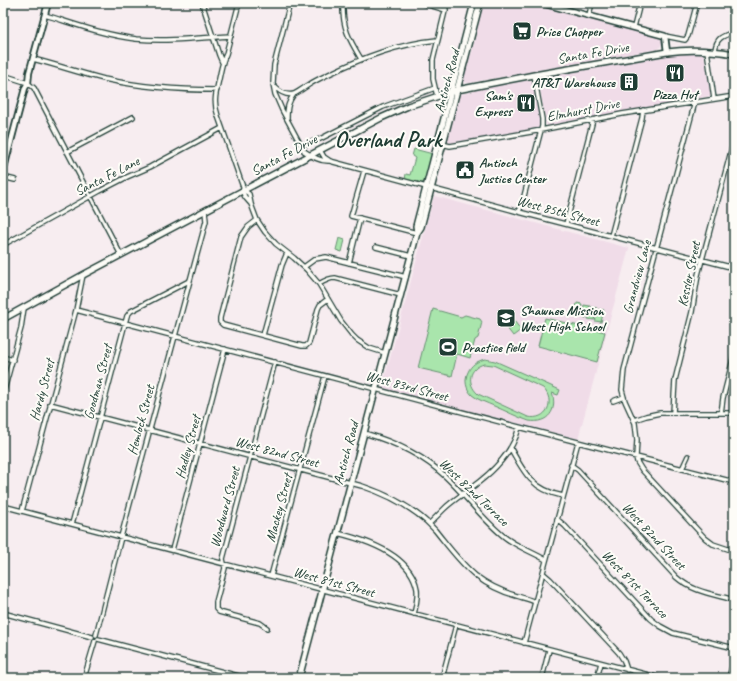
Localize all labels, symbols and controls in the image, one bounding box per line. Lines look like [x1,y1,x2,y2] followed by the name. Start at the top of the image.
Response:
[511,20,533,42] supermarket icon: Price Chopper
[536,23,604,40] place label: Price Chopper
[556,38,631,68] street label: Santa Fe Drive
[430,45,464,114] street label: Antioch Road
[664,62,686,84] restaurant icon: Pizza Hut
[618,71,640,93] building icon: AT&T Warehouse
[532,74,616,91] place label: AT&T Warehouse
[652,86,700,103] place label: Pizza Hut
[475,87,514,120] place label: Sam's Express
[515,92,537,114] restaurant icon: Sam's Express
[546,94,622,125] street label: Elmhurst Drive
[335,126,443,154] district label: Overland Park
[248,130,321,179] street label: Santa Fe Drive
[72,152,143,199] street label: Santa Fe Lane
[478,154,548,187] place label: Antioch Justice Center
[454,159,476,181] public building icon: Antioch Justice Center
[515,192,602,231] street label: West 85th Street
[619,237,655,315] street label: Grandview Lane
[674,239,704,308] street label: Kessler Street
[520,302,608,335] place label: Shawnee Mission West High School
[495,307,517,329] school or university icon: Shawnee Mission West High School
[437,336,459,358] sports icon: Practice field
[462,339,527,356] place label: Practice field
[80,340,117,421] street label: Goodman Street
[26,355,59,423] street label: Hardy Street
[364,367,451,405] street label: West 83rd Street
[124,382,159,457] street label: Hemlock Street
[171,411,205,481] street label: Hadley Street
[329,417,363,486] street label: Antioch Road
[233,433,322,472] street label: West 82nd Street
[436,455,513,530] street label: West 82nd Terrace
[206,464,244,549] street label: Woodward Street
[262,470,297,544] street label: Mackey Street
[619,499,690,574] street label: West 82nd Street
[598,547,673,623] street label: West 81st Terrace
[292,563,378,601] street label: West 81st Street

